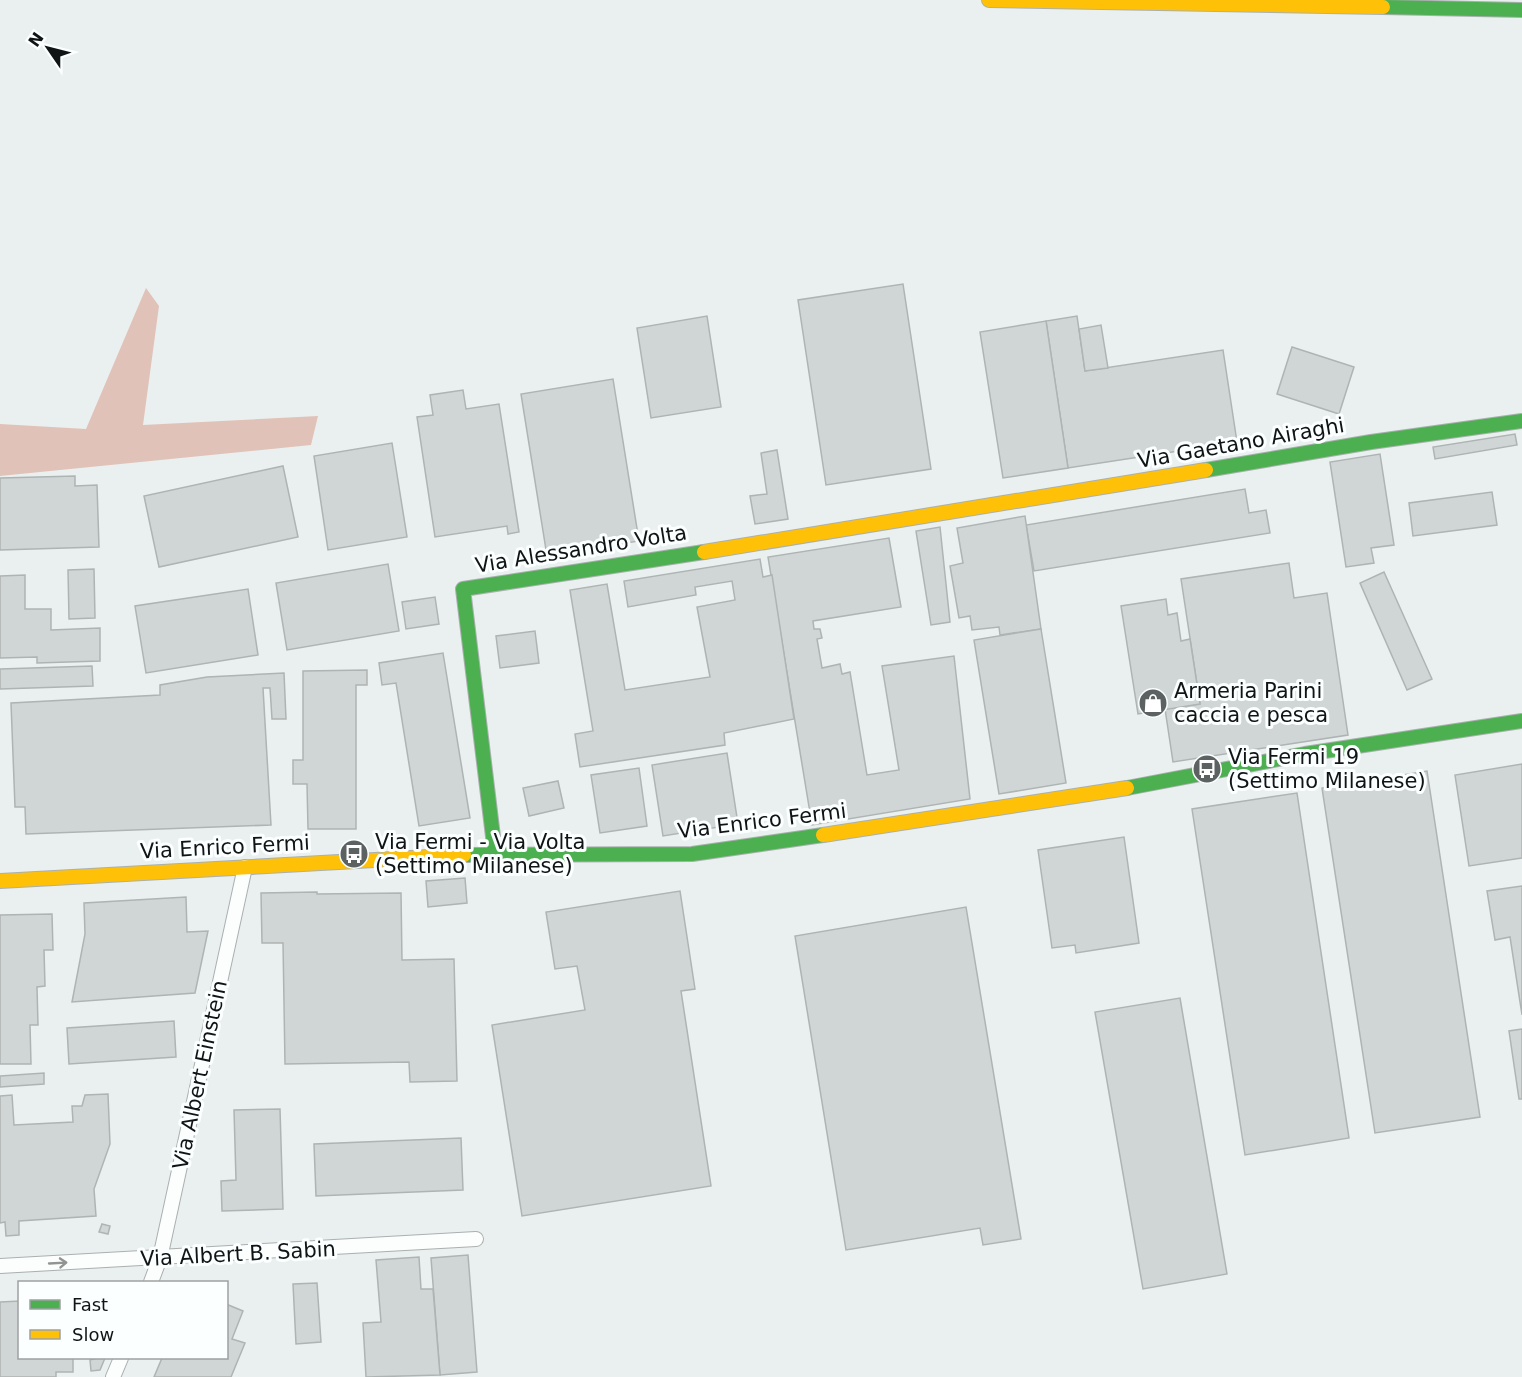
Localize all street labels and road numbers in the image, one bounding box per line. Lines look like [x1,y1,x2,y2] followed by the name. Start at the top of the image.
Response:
[1136,413,1346,473] street label: Via Gaetano Airaghi
[473,520,689,578] street label: Via Alessandro Volta
[676,799,848,843] street label: Via Enrico Fermi
[140,831,310,863] street label: Via Enrico Fermi
[168,978,232,1172] street label: Via Albert Einstein
[140,1237,336,1271] street label: Via Albert B. Sabin

